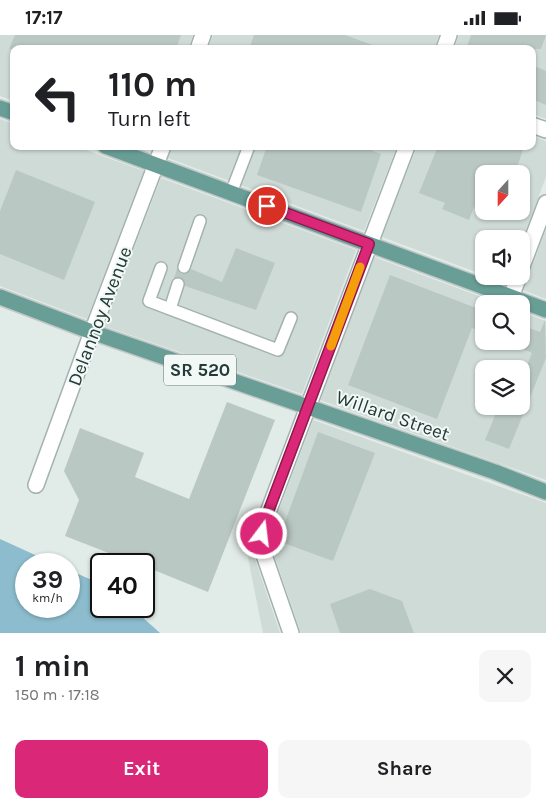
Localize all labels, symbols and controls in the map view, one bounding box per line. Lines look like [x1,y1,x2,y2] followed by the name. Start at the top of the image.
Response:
[25,7,63,29] text: 17:17
[108,64,197,105] text: 110 m
[25,65,90,130] icon: left
[108,106,191,132] text: Turn left
[475,165,530,220] north arrow
[475,165,530,415] map controls
[246,185,288,227] pin
[253,192,281,220] icon: arrive
[475,230,530,285] button: sound
[63,244,137,389] street label: Delannoy Avenue
[475,295,530,350] button: search
[164,355,236,385] road number: SR 520
[475,360,530,415] button: layers
[333,386,452,446] street label: Willard Street
[235,507,287,559] position arrow
[90,553,155,618] speed limit sign: 40
[32,565,63,594] text: 39
[32,591,63,605] text: km/h
[15,648,90,684] text: 1 min
[479,650,531,702] button: close
[15,685,100,704] text: 150 m · 17:18
[15,740,268,798] button: Exit
[278,740,531,798] button: Share

